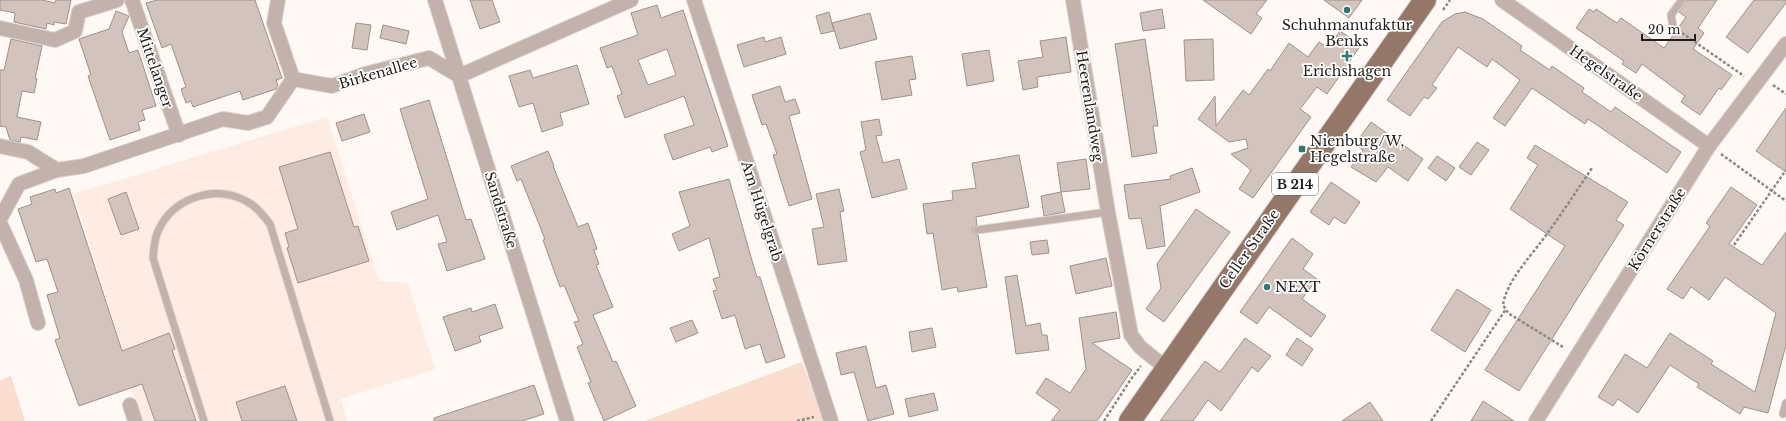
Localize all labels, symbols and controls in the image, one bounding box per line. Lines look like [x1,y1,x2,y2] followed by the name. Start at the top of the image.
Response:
[1342,5,1352,15] marker: Schuhmanufaktur Benks
[1282,16,1413,50] place label: Schuhmanufaktur Benks
[1642,16,1695,42] scale bar
[1648,22,1680,37] text: 20 m
[133,26,177,111] street label: Mittelanger
[1566,41,1646,105] street label: Hegelstraße
[1072,49,1108,163] street label: Heerenlandweg
[1342,51,1352,61] marker: Erichshagen
[337,53,419,93] street label: Birkenallee
[1303,62,1392,80] place label: Erichshagen
[1310,132,1404,166] place label: Nienburg/W, Hegelstraße
[1297,144,1307,154] marker: Nienburg/W, Hegelstraße
[737,157,787,264] street label: Am Hügelgrab
[481,169,521,251] street label: Sandstraße
[1272,173,1318,195] road number: B 214
[1624,184,1690,274] street label: Körnerstraße
[1215,206,1283,292] street label: Celler Straße
[1275,278,1321,296] place label: NEXT
[1262,282,1272,292] marker: NEXT

